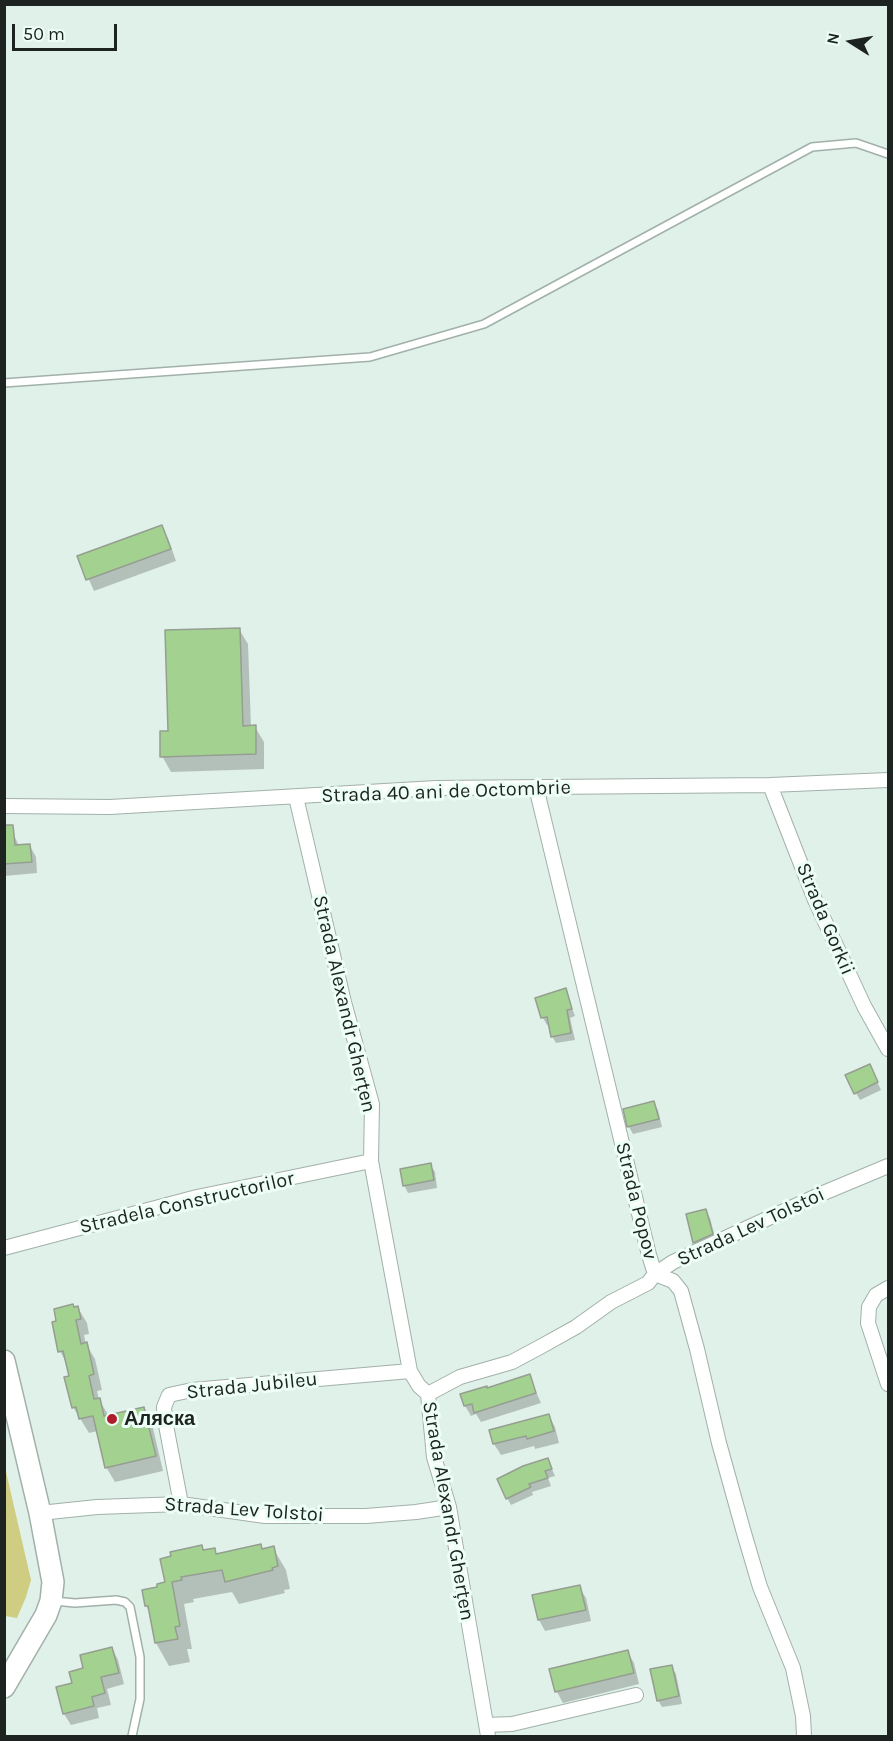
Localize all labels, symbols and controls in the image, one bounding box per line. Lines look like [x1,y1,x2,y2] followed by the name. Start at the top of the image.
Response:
[15,12,120,50] scale bar
[821,12,881,72] north arrow
[23,23,65,45] text: 50 m
[822,31,843,46] text: N
[321,776,571,808] street label: Strada 40 ani de Octombrie
[791,859,859,979] street label: Strada Gorkii
[307,893,381,1115] street label: Strada Alexandr Gherțen
[610,1140,662,1262] street label: Strada Popov
[77,1167,297,1239] street label: Stradela Constructorilor
[674,1182,828,1272] street label: Strada Lev Tolstoi
[185,1367,319,1405] street label: Strada Jubileu
[417,1399,479,1623] street label: Strada Alexandr Gherțen
[124,1407,195,1431] place label: Аляска
[105,1412,119,1426] marker: Аляска
[163,1492,325,1528] street label: Strada Lev Tolstoi

